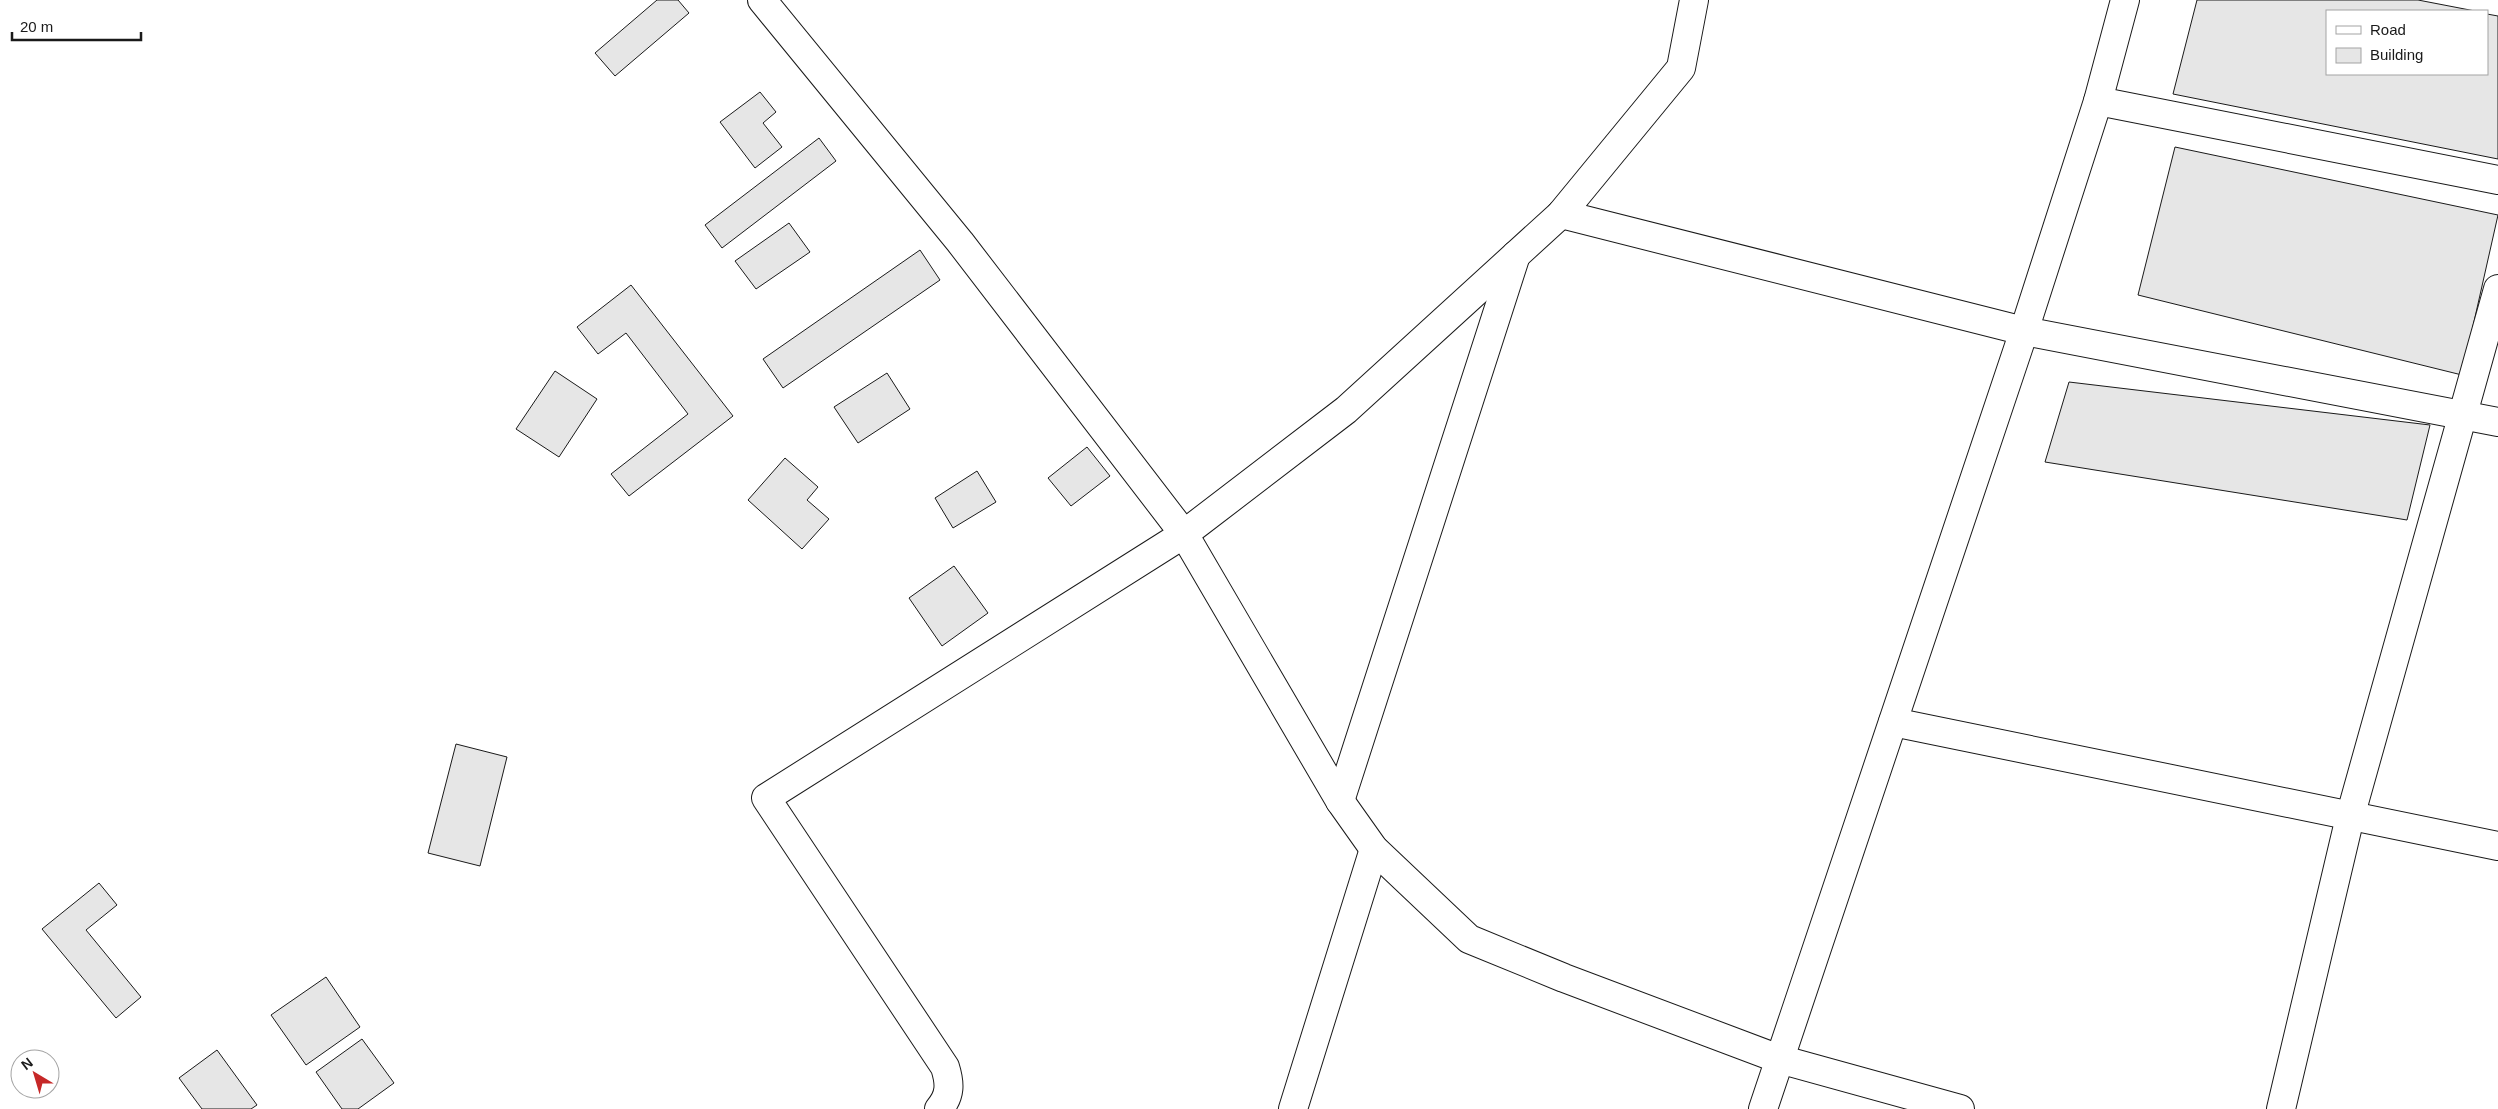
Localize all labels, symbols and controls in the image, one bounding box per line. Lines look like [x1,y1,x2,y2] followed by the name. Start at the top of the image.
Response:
[12,10,141,42] scale bar
[2326,10,2488,75] legend
[20,18,53,35] text: 20 m
[2370,21,2406,38] text: Road
[2370,46,2423,63] text: Building
[10,1049,60,1099] north arrow
[18,1054,36,1073] text: N

